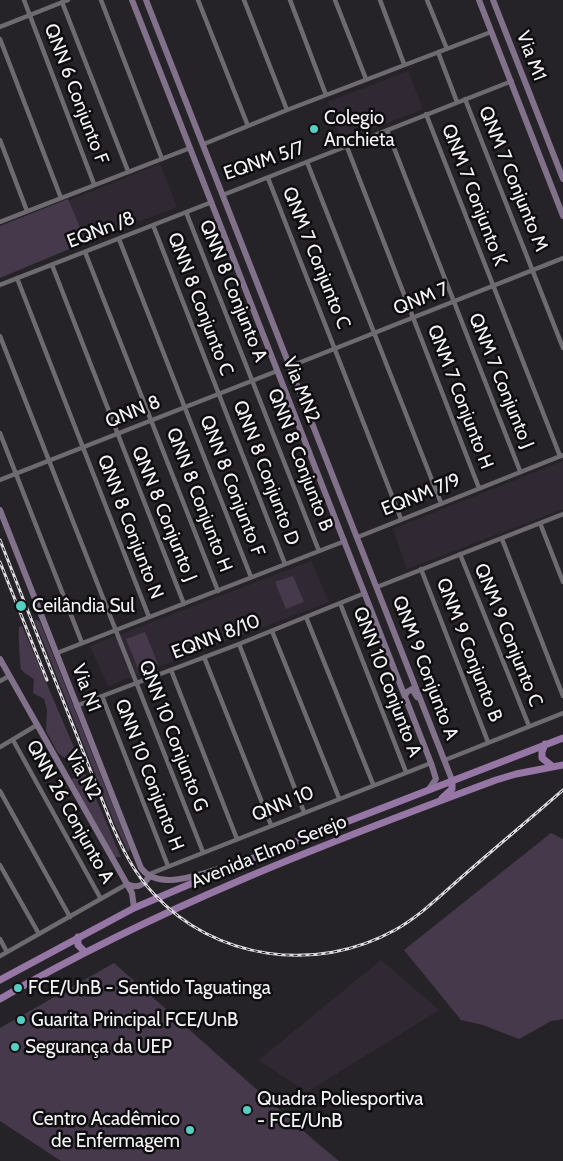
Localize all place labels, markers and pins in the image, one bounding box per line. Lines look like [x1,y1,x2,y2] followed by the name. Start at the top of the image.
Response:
[324,107,395,151] place label: Colegio Anchieta
[308,123,320,135] marker: Colegio Anchieta
[32,595,135,617] place label: Ceilândia Sul
[14,599,28,613] marker: Ceilândia Sul
[28,977,271,999] place label: FCE/UnB - Sentido Taguatinga
[12,982,24,994] marker: FCE/UnB - Sentido Taguatinga
[31,1009,238,1031] place label: Guarita Principal FCE/UnB
[15,1014,27,1026] marker: Guarita Principal FCE/UnB
[25,1036,172,1058] place label: Segurança da UEP
[9,1041,21,1053] marker: Segurança da UEP
[257,1088,423,1132] place label: Quadra Poliesportiva - FCE/UnB
[241,1104,253,1116] marker: Quadra Poliesportiva - FCE/UnB
[32,1108,180,1152] place label: Centro Acadêmico de Enfermagem
[184,1124,196,1136] marker: Centro Acadêmico de Enfermagem

